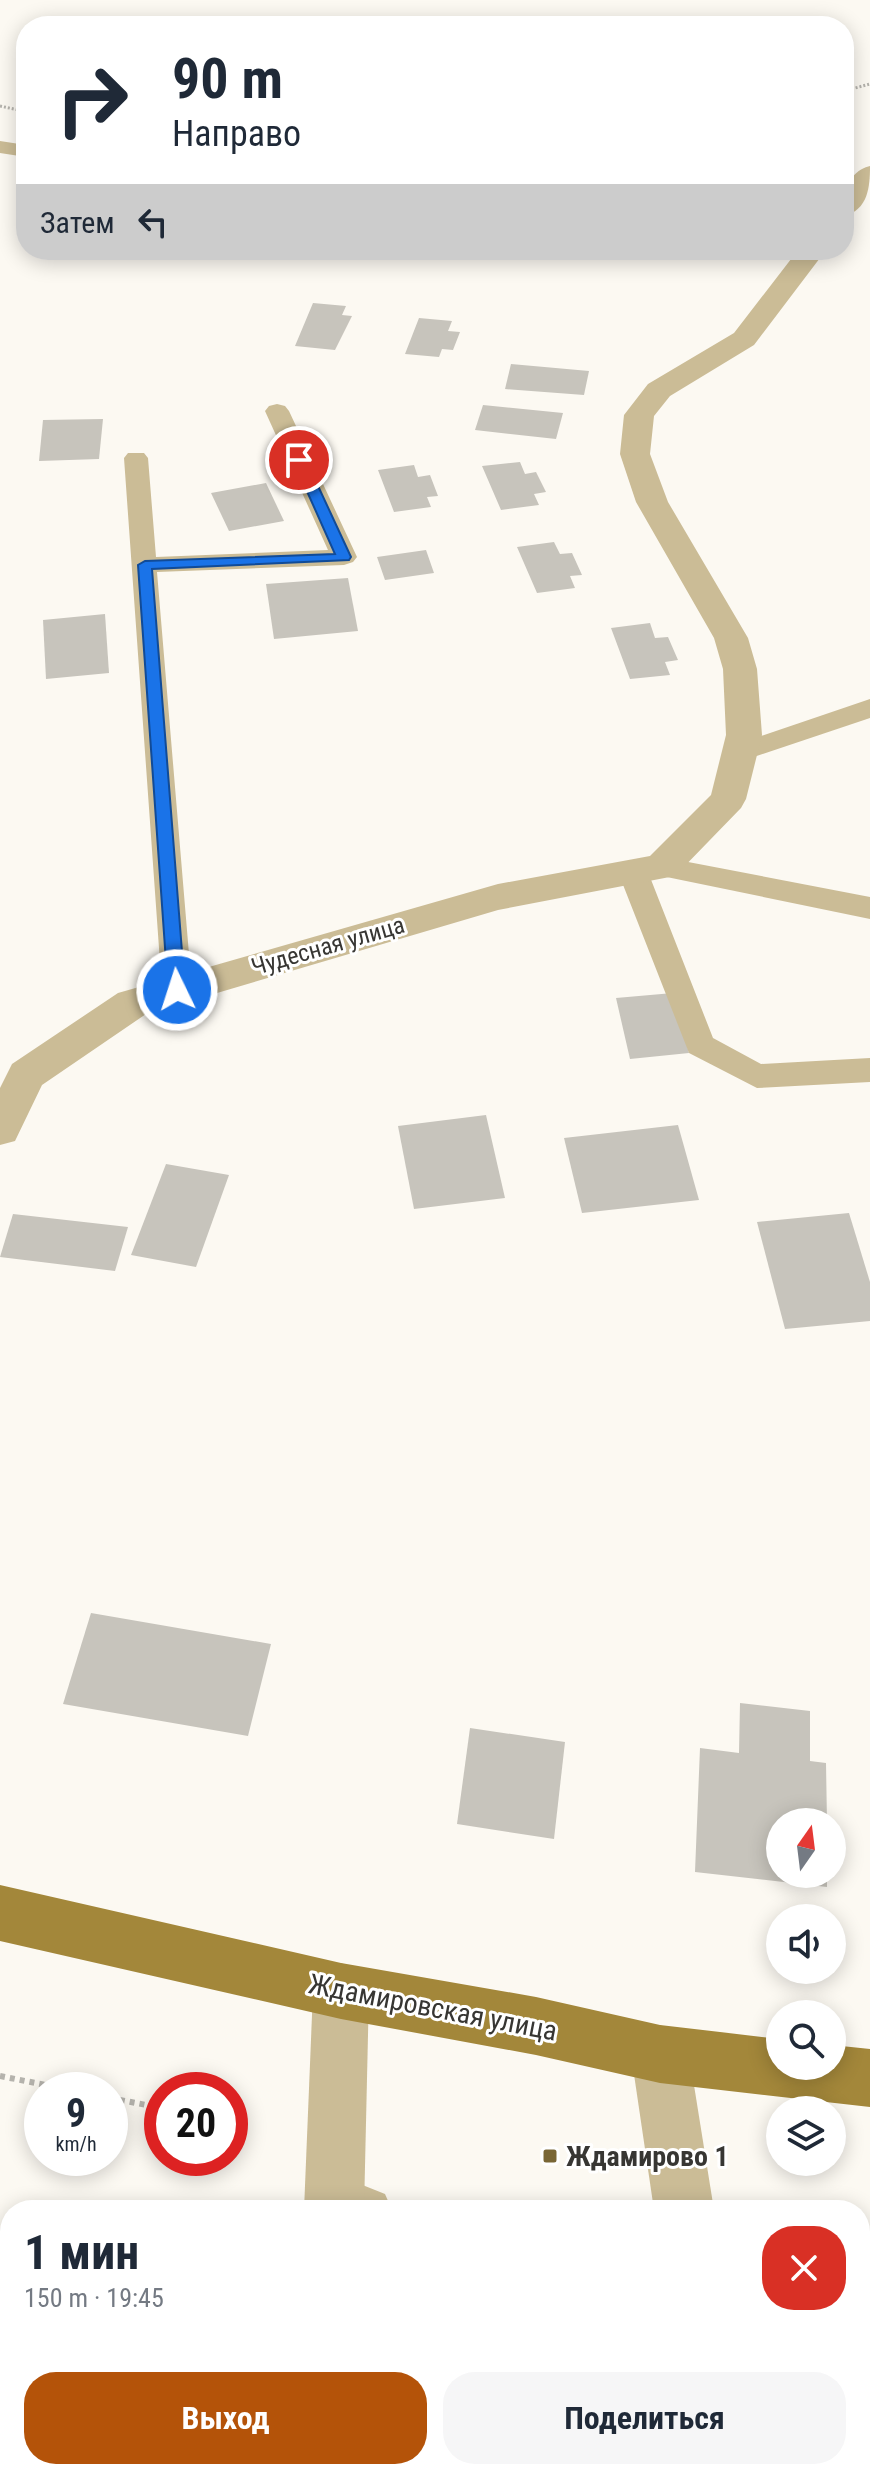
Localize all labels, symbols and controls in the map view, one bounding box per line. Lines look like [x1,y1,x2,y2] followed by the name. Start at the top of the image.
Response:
[172,46,283,112] text: 90 m
[40,48,144,152] icon: right
[172,113,301,155] text: Направо
[131,200,175,244] icon: left
[40,205,115,240] text: Затем
[265,426,333,494] pin
[277,438,321,482] icon: arrive
[248,911,408,981] street label: Чудесная улица
[135,948,219,1032] position arrow
[766,1808,846,1888] north arrow
[766,1808,846,2176] map controls
[766,1904,846,1984] button: sound
[306,1967,560,2048] street label: Ждамировская улица
[766,2000,846,2080] button: search
[144,2072,248,2176] speed limit sign: 20
[66,2090,86,2137] text: 9
[766,2096,846,2176] button: layers
[55,2132,97,2156] text: km/h
[566,2140,729,2173] place label: Ждамирово 1
[541,2147,559,2165] marker: Ждамирово 1
[24,2224,139,2281] text: 1 мин
[762,2226,846,2310] button: close
[24,2283,164,2313] text: 150 m · 19:45
[24,2372,427,2464] button: Выход
[443,2372,846,2464] button: Поделиться

